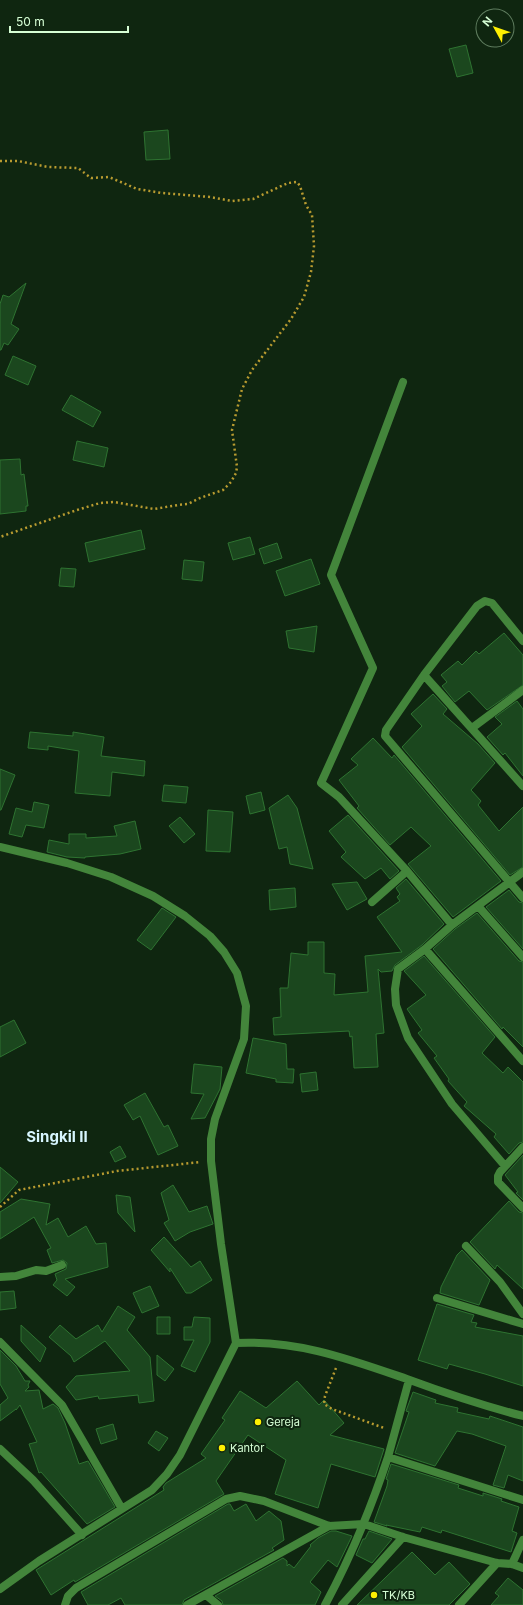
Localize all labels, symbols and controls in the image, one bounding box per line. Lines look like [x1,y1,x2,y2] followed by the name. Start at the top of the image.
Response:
[10,8,128,34] scale bar
[475,8,515,48] north arrow
[16,14,45,29] text: 50 m
[479,14,495,29] text: N
[26,1127,88,1146] district label: Singkil II
[266,1415,300,1429] place label: Gereja
[253,1417,263,1427] marker: Gereja
[230,1441,264,1455] place label: Kantor
[217,1443,227,1453] marker: Kantor
[382,1588,415,1602] place label: TK/KB
[369,1590,379,1600] marker: TK/KB

